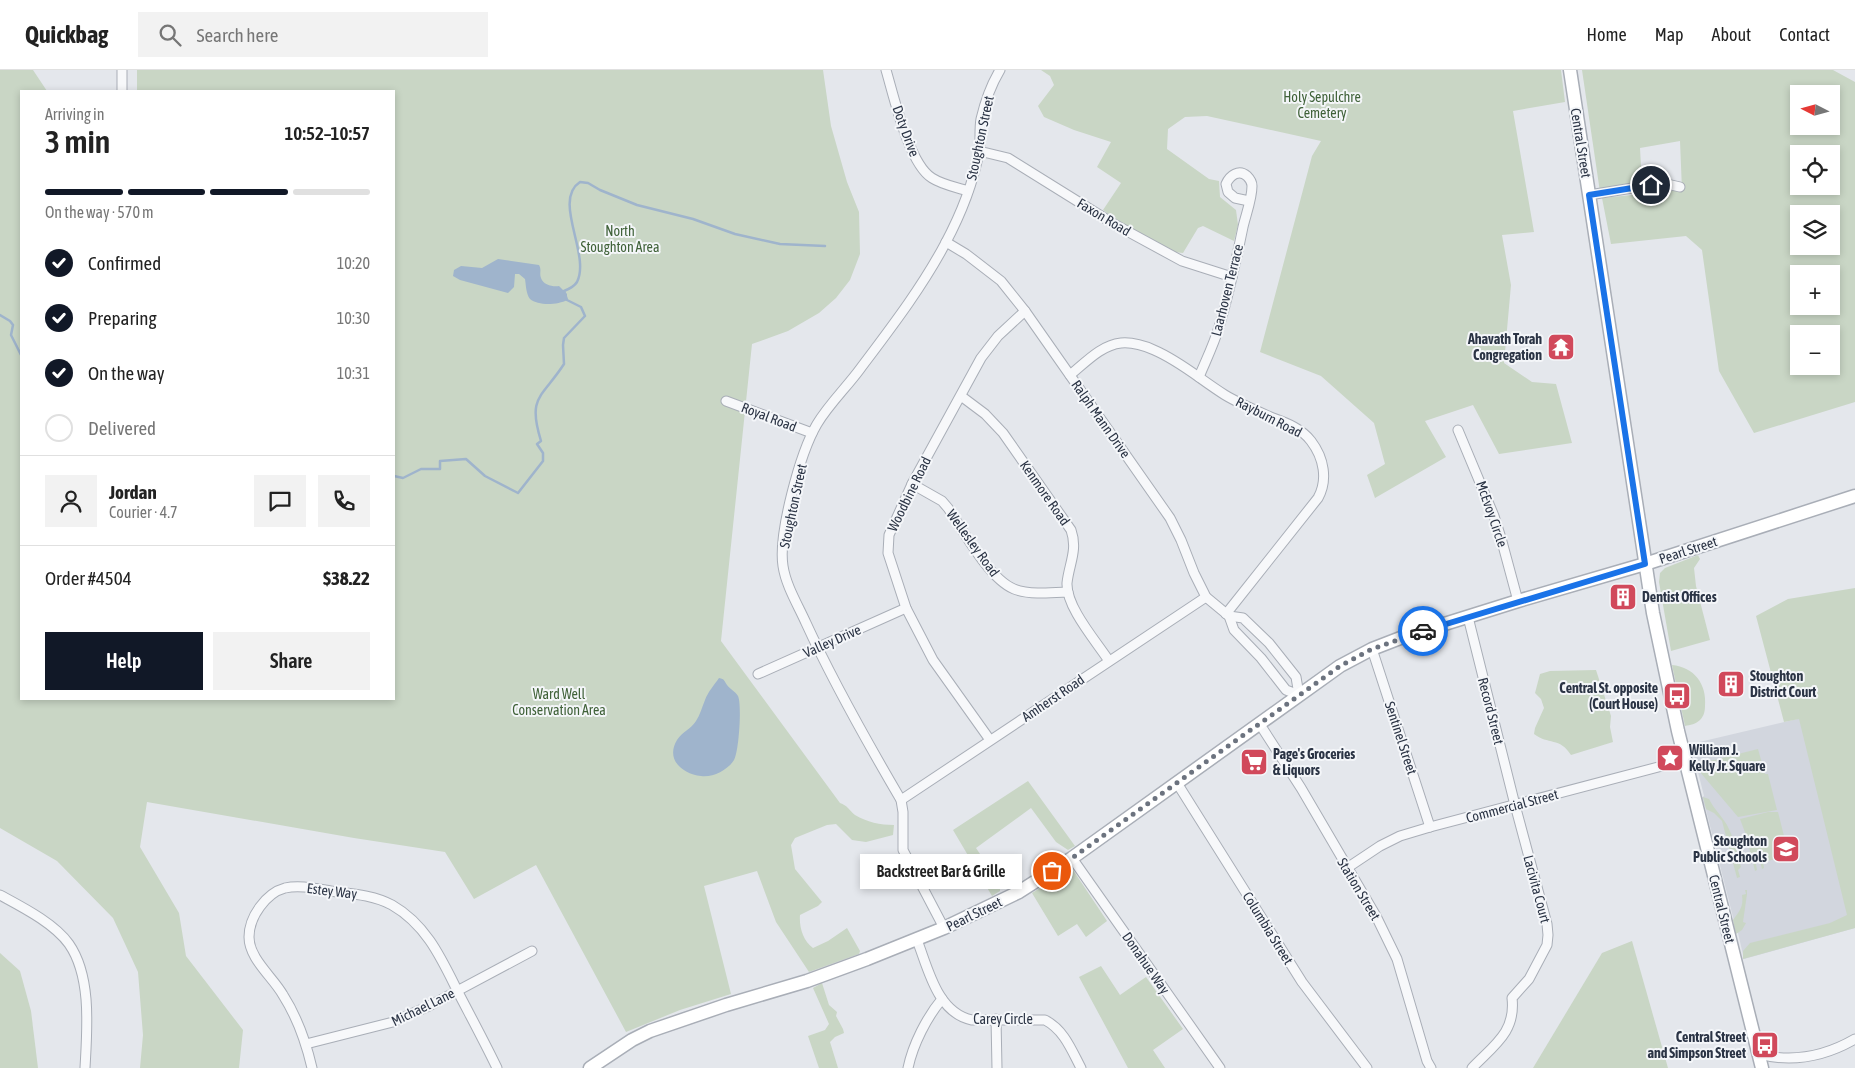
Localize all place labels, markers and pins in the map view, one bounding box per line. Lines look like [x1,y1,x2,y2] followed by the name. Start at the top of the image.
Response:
[1630,164,1672,206] pin
[1467,331,1542,363] place label: Ahavath Torah Congregation
[1546,332,1576,362] temple icon: Ahavath Torah Congregation
[1608,582,1638,612] building icon: Dentist Offices
[1642,589,1717,605] place label: Dentist Offices
[1750,668,1816,700] place label: Stoughton District Court
[1716,669,1746,699] building icon: Stoughton District Court
[1559,680,1658,712] place label: Central St. opposite (Court House)
[1662,681,1692,711] bus stop icon: Central St. opposite (Court House)
[1688,742,1766,774] place label: William J. Kelly Jr. Square
[1655,743,1685,773] place icon: William J. Kelly Jr. Square
[1273,746,1355,778] place label: Page's Groceries & Liquors
[1239,747,1269,777] supermarket icon: Page's Groceries & Liquors
[1693,833,1767,865] place label: Stoughton Public Schools
[1771,834,1801,864] school or university icon: Stoughton Public Schools
[1031,850,1073,892] pin
[860,854,1022,888] callout: Backstreet Bar & Grille
[1647,1029,1746,1061] place label: Central Street and Simpson Street
[1750,1030,1780,1060] bus stop icon: Central Street and Simpson Street

